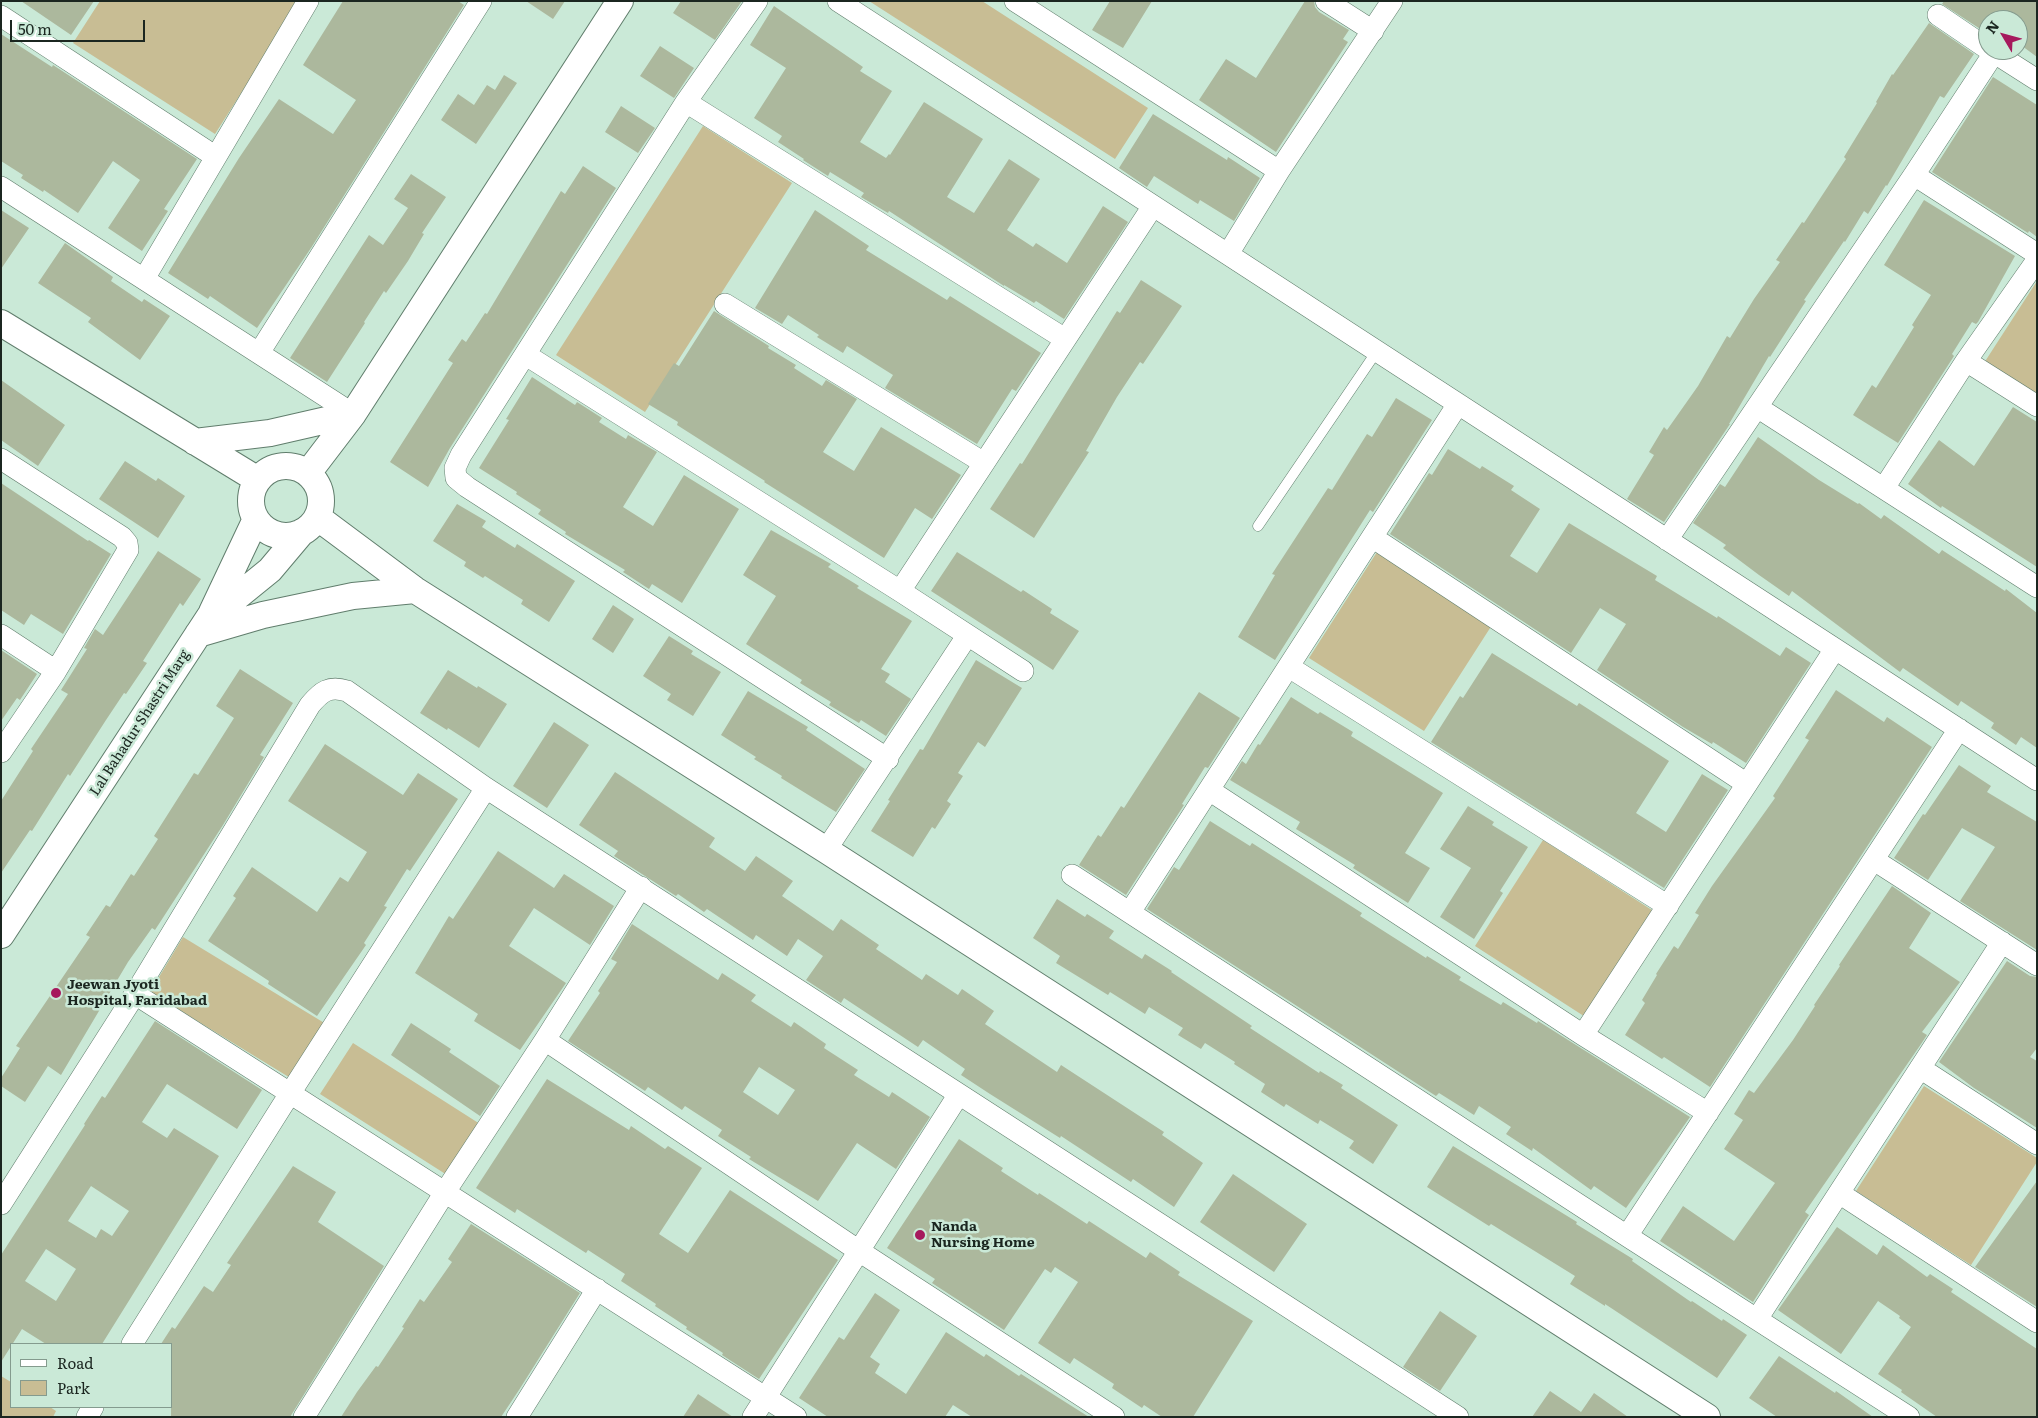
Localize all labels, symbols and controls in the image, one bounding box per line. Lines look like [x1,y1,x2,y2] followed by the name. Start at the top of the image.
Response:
[12,10,148,42] scale bar
[1978,10,2028,60] north arrow
[1980,16,2003,37] text: N
[18,17,52,40] text: 50 m
[87,647,193,799] street label: Lal Bahadur Shastri Marg
[67,977,207,1010] place label: Jeewan Jyoti Hospital, Faridabad
[49,986,63,1000] marker: Jeewan Jyoti Hospital, Faridabad
[931,1219,1035,1252] place label: Nanda Nursing Home
[913,1228,927,1242] marker: Nanda Nursing Home
[10,1343,172,1408] legend
[57,1351,93,1374] text: Road
[57,1376,90,1399] text: Park

